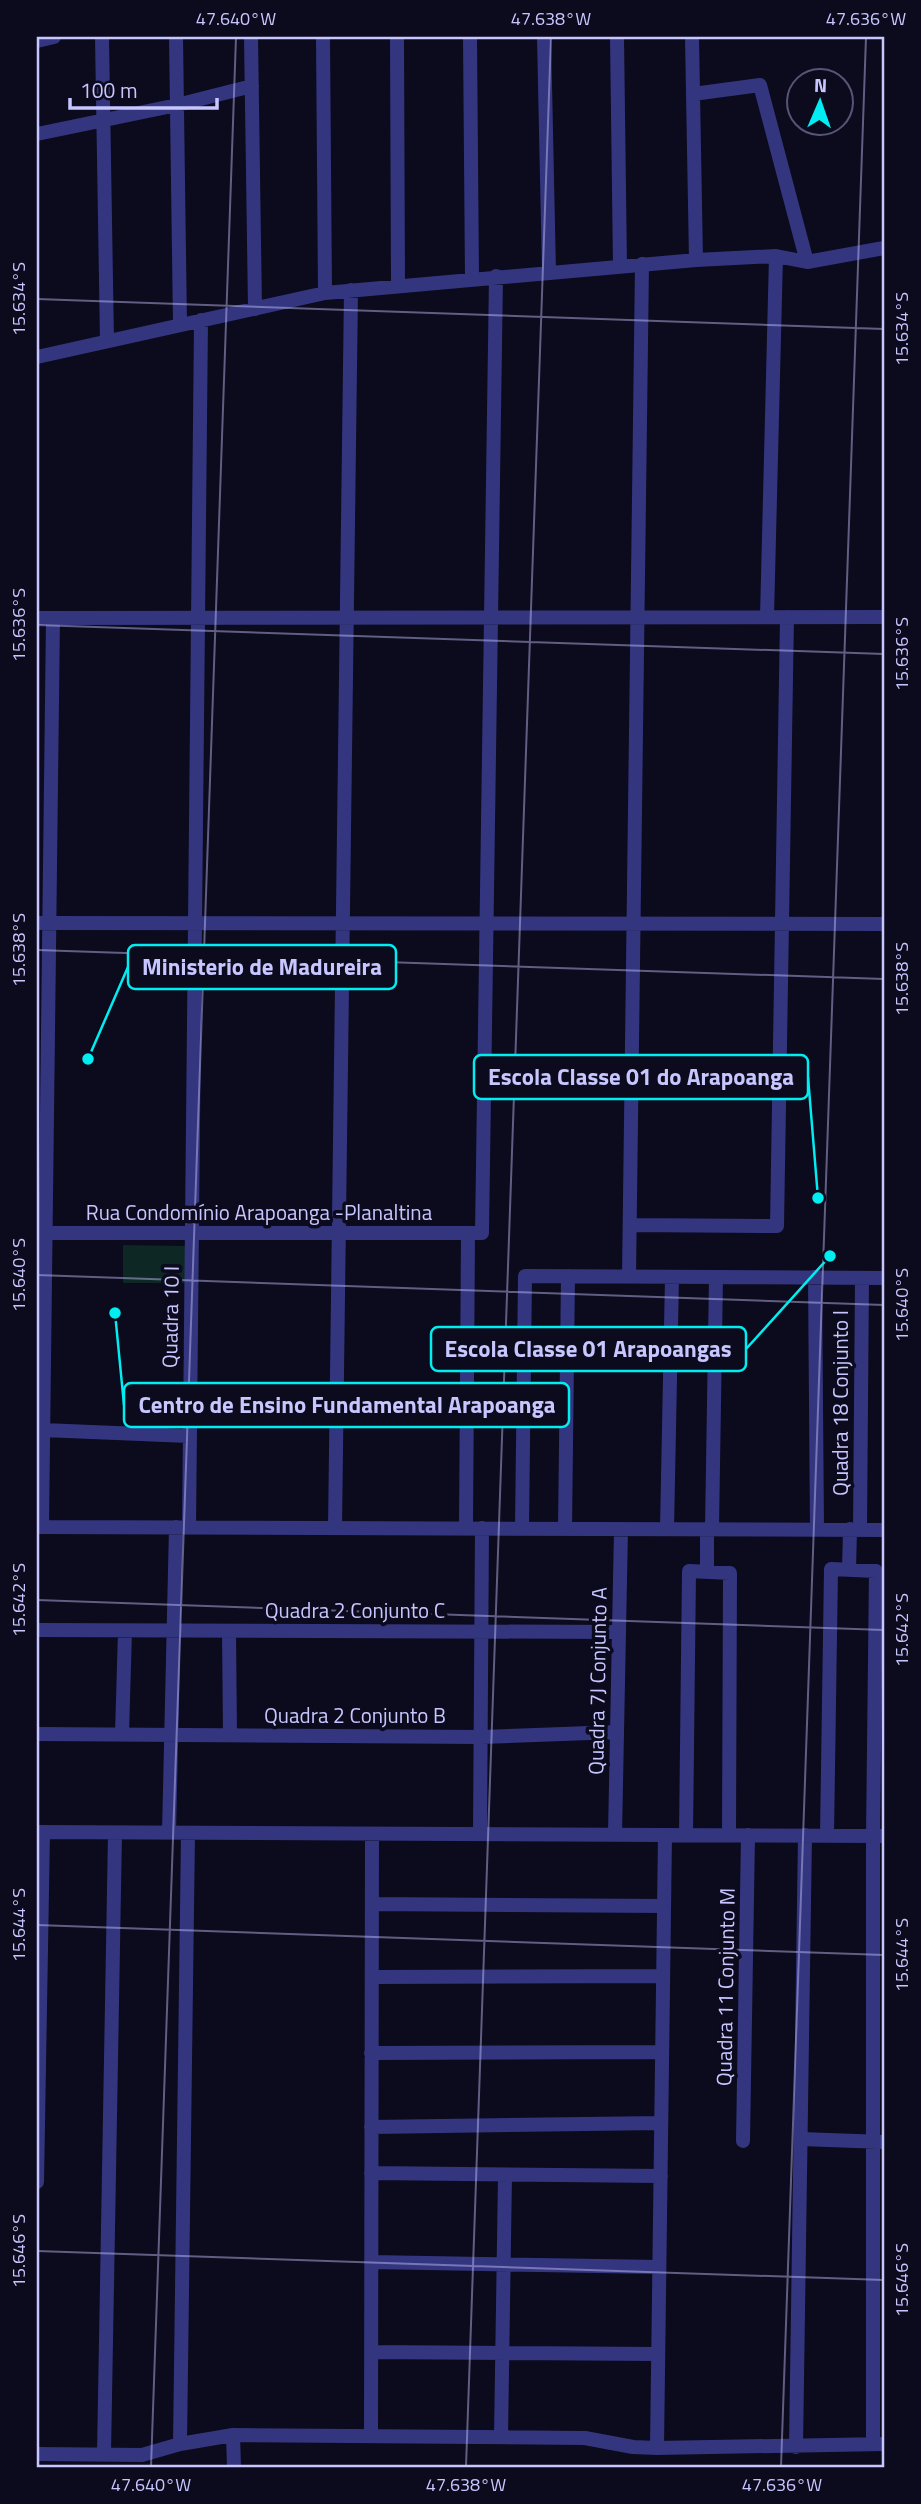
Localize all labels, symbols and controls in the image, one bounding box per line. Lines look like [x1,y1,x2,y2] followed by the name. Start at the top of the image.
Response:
[196,5,276,32] text: 47.640°W
[511,5,591,32] text: 47.638°W
[826,5,906,32] text: 47.636°W
[70,66,217,110] scale bar
[785,66,855,136] north arrow
[814,70,828,99] text: N
[80,74,137,106] text: 100 m
[5,262,32,336] text: 15.634°S
[888,292,915,366] text: 15.634°S
[5,588,32,662] text: 15.636°S
[888,617,915,691] text: 15.636°S
[5,913,32,987] text: 15.638°S
[888,942,915,1016] text: 15.638°S
[128,945,396,989] callout: Ministerio de Madureira
[142,949,382,984] text: Ministerio de Madureira
[474,1055,808,1099] callout: Escola Classe 01 do Arapoanga
[488,1059,794,1094] text: Escola Classe 01 do Arapoanga
[86,1196,433,1228] street label: Rua Condomínio Arapoanga -Planaltina
[5,1238,32,1312] text: 15.640°S
[153,1266,187,1368] street label: Quadra 10 I
[888,1268,915,1342] text: 15.640°S
[824,1310,856,1496] street label: Quadra 18 Conjunto I
[431,1327,746,1371] callout: Escola Classe 01 Arapoangas
[444,1331,732,1366] text: Escola Classe 01 Arapoangas
[124,1383,569,1427] callout: Centro de Ensino Fundamental Arapoanga
[139,1387,555,1422] text: Centro de Ensino Fundamental Arapoanga
[5,1563,32,1637] text: 15.642°S
[579,1586,615,1775] street label: Quadra 7J Conjunto A
[888,1593,915,1667] text: 15.642°S
[265,1594,445,1626] street label: Quadra 2 Conjunto C
[264,1699,446,1731] street label: Quadra 2 Conjunto B
[5,1888,32,1962] text: 15.644°S
[707,1888,743,2086] street label: Quadra 11 Conjunto M
[888,1918,915,1992] text: 15.644°S
[5,2214,32,2288] text: 15.646°S
[888,2243,915,2317] text: 15.646°S
[111,2471,191,2498] text: 47.640°W
[426,2471,506,2498] text: 47.638°W
[742,2471,822,2498] text: 47.636°W

